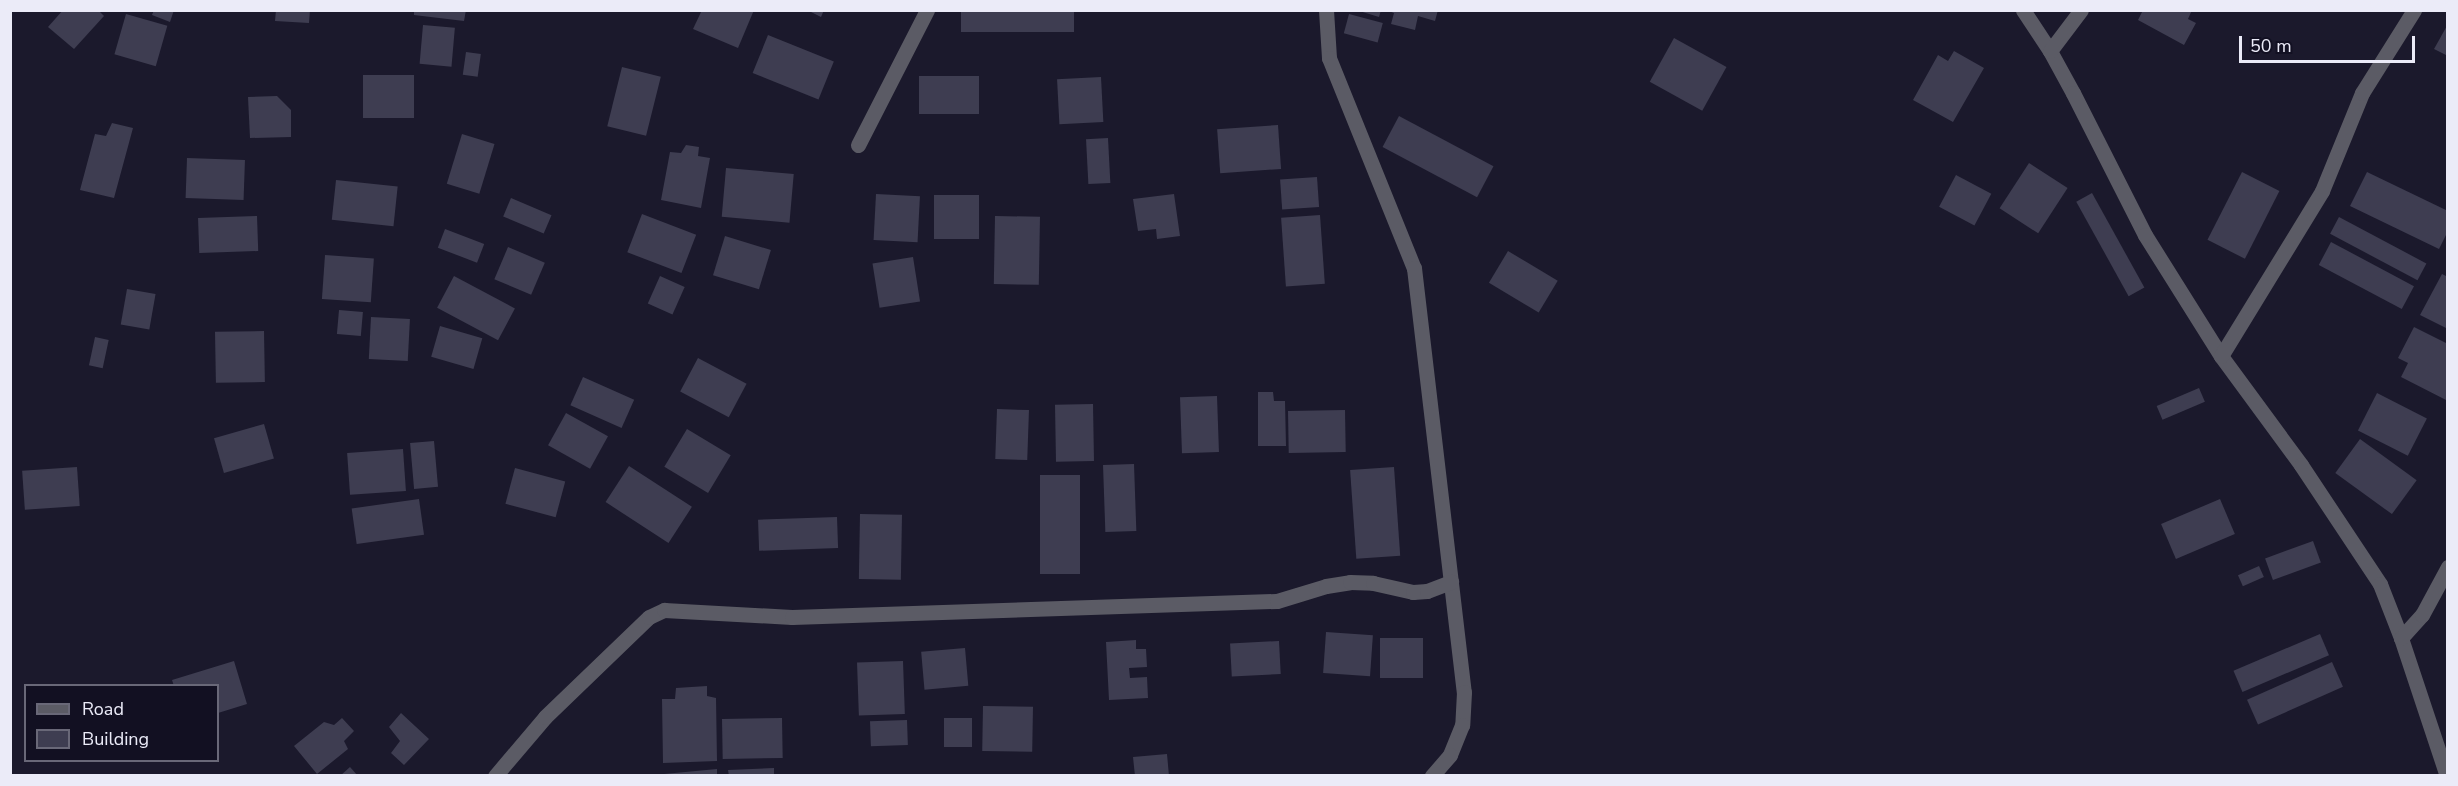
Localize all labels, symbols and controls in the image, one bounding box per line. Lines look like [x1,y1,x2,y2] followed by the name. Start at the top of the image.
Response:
[2242,24,2418,62] scale bar
[2250,34,2292,58] text: 50 m
[24,684,219,762] legend
[82,697,124,721] text: Road
[82,727,149,751] text: Building

